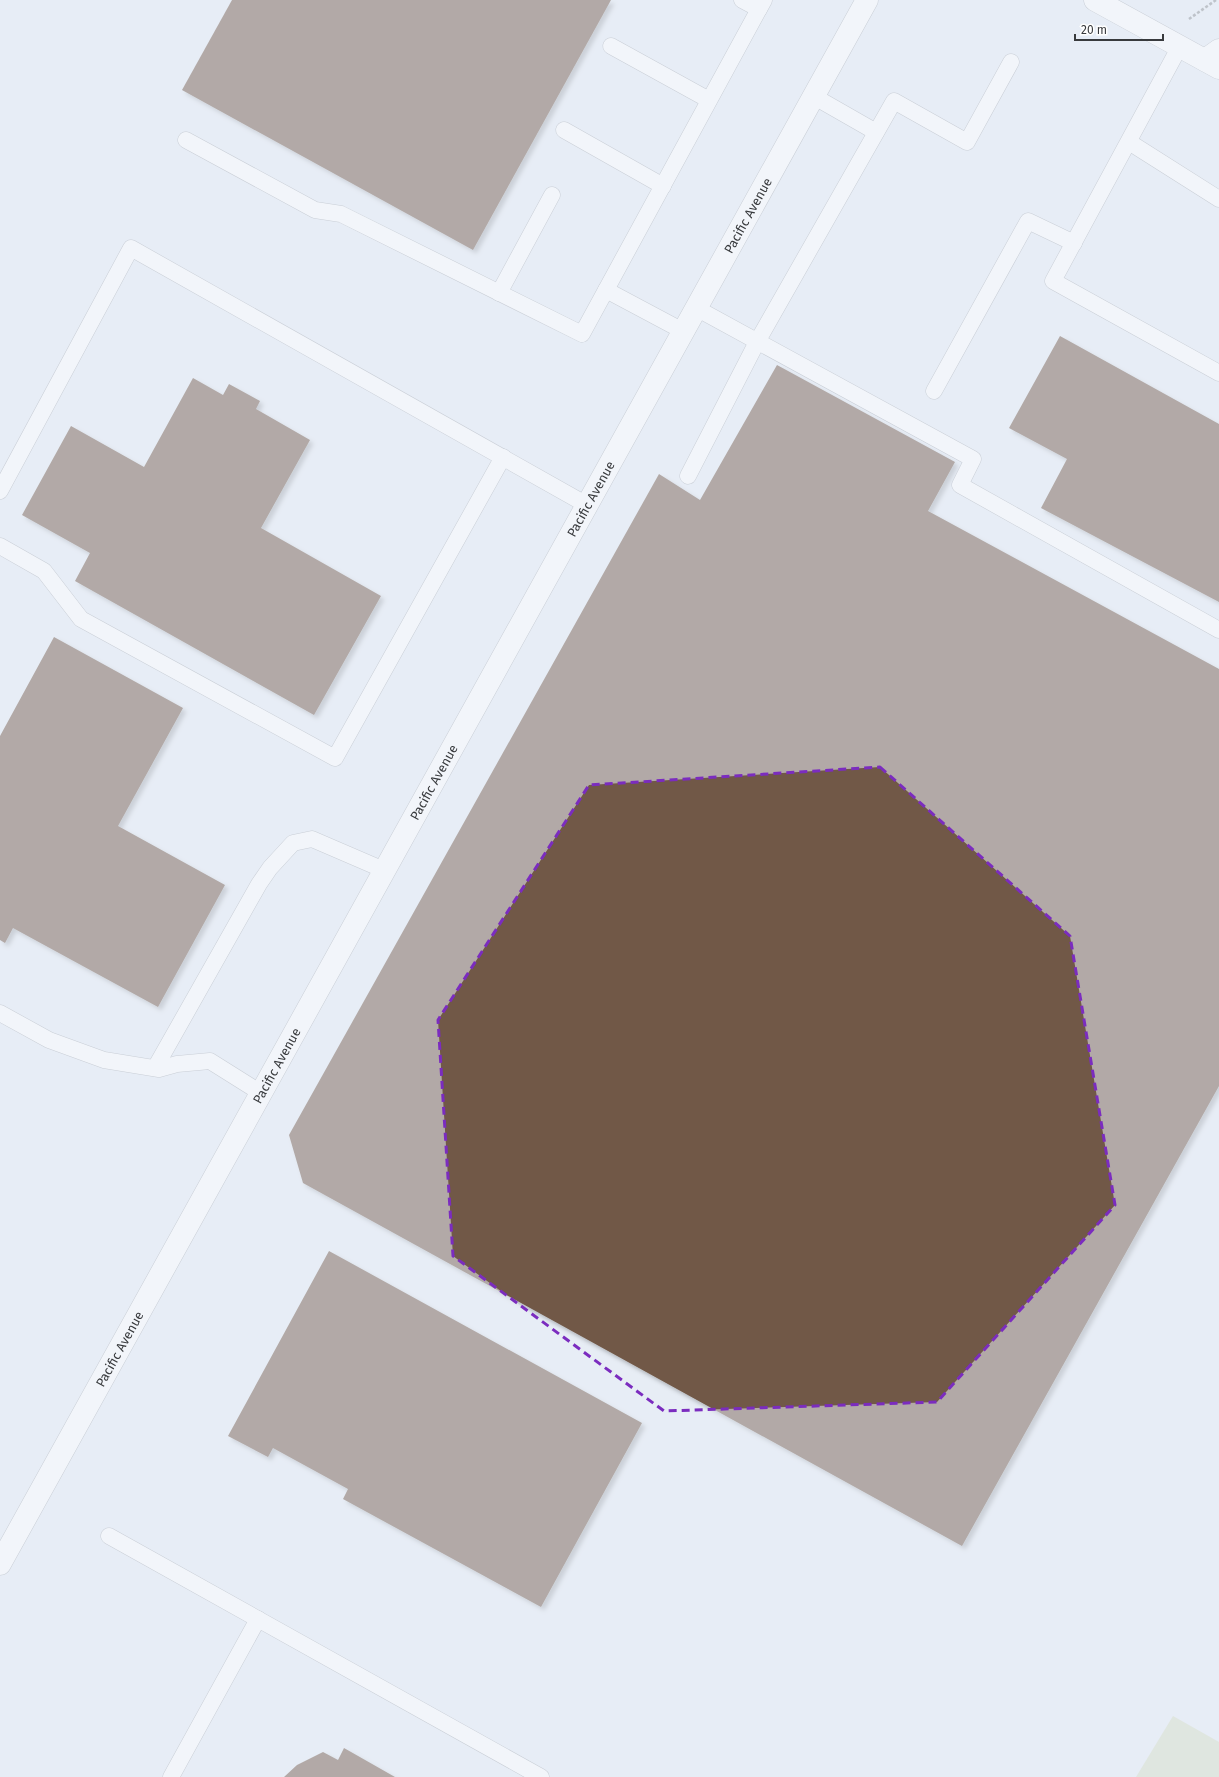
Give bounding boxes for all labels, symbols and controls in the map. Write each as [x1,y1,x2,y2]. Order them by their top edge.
scale bar [1075,16,1163,42]
text: 20 m [1081,23,1107,37]
street label: Pacific Avenue [721,175,775,256]
street label: Pacific Avenue [564,458,617,539]
street label: Pacific Avenue [406,742,460,823]
street label: Pacific Avenue [249,1025,303,1106]
street label: Pacific Avenue [92,1308,146,1389]

